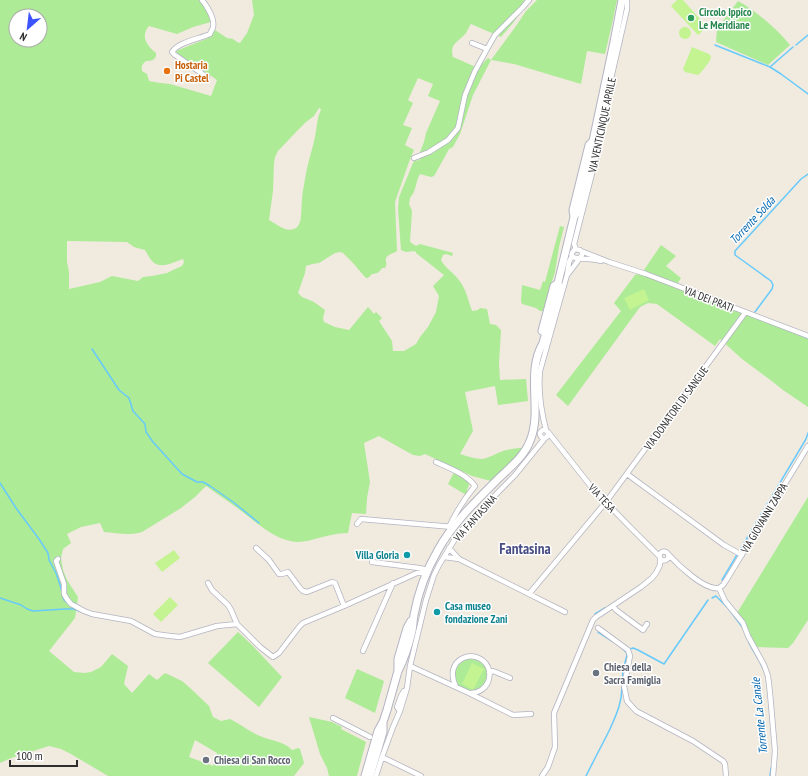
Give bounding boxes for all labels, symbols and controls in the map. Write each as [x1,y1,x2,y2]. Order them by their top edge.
place label: Circolo Ippico Le Meridiane [699,5,752,32]
north arrow [8,8,48,48]
marker: Circolo Ippico Le Meridiane [686,13,696,23]
text: N [17,29,29,44]
place label: Hostaria Pi Castel [175,58,209,85]
marker: Hostaria Pi Castel [162,66,172,76]
street label: VIA VENTICINQUE APRILE [585,76,619,175]
water label: Torrente Solda [726,192,779,247]
street label: VIA DEI PRATI [681,283,736,315]
street label: VIA DONATORI DI SANGUE [640,363,711,453]
street label: VIA TESA [585,480,619,516]
street label: VIA GIOVANNI ZAPPA [737,480,791,557]
street label: VIA FANTASINA [450,491,500,545]
district label: Fantasina [499,539,551,558]
place label: Villa Gloria [355,548,399,562]
marker: Villa Gloria [402,550,412,560]
place label: Casa museo fondazione Zani [445,599,508,626]
marker: Casa museo fondazione Zani [432,607,442,617]
place label: Chiesa della Sacra Famiglia [604,660,661,687]
marker: Chiesa della Sacra Famiglia [591,668,601,678]
water label: Torrente La Canale [747,676,770,755]
scale bar [10,742,77,768]
text: 100 m [16,748,43,763]
place label: Chiesa di San Rocco [214,753,290,767]
marker: Chiesa di San Rocco [201,755,211,765]

